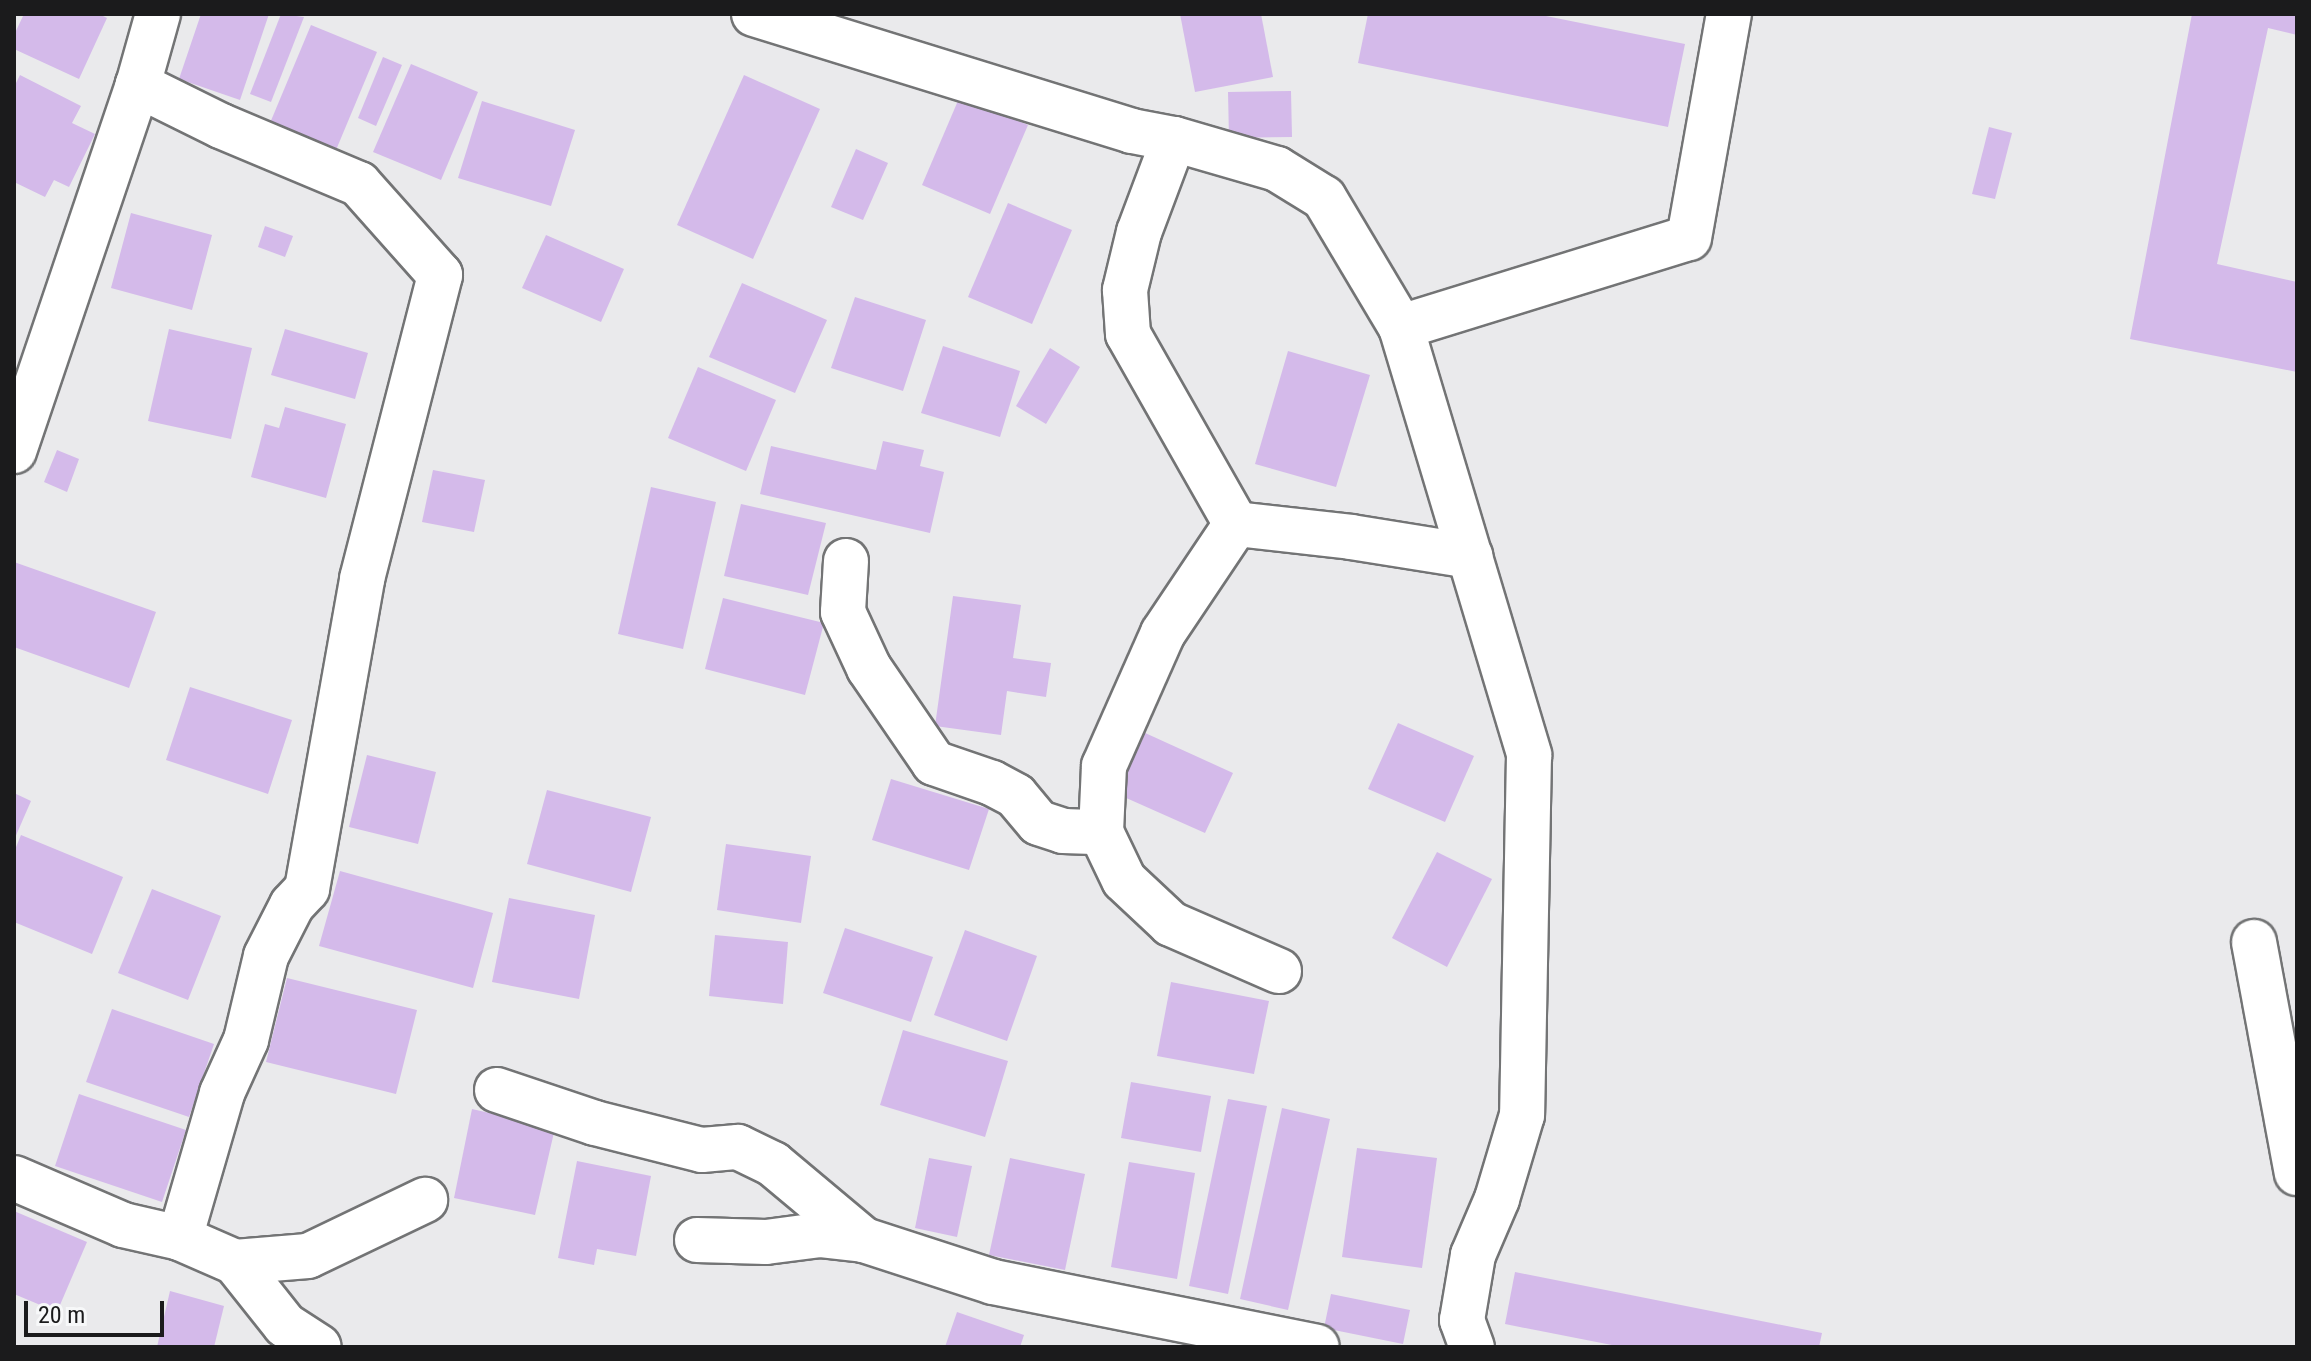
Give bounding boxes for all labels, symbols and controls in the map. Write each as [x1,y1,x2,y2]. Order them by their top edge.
scale bar [28,1285,168,1335]
text: 20 m [38,1301,85,1329]

